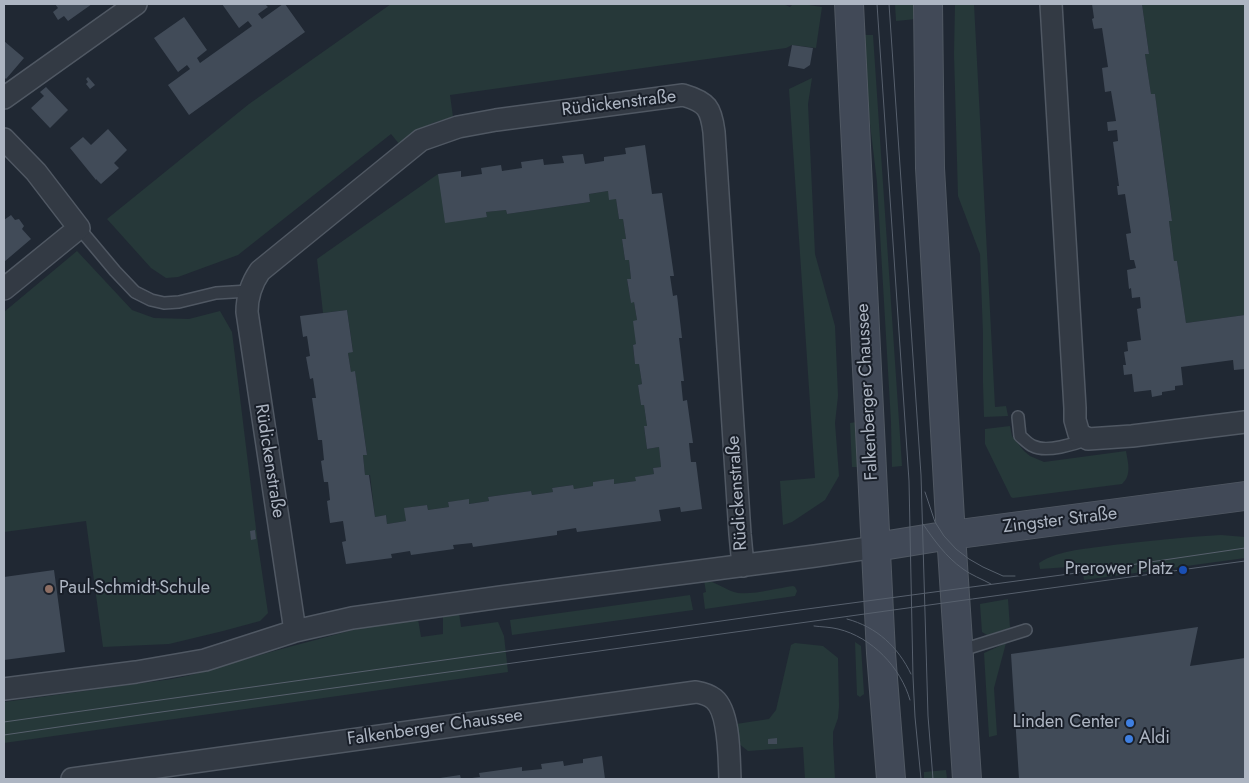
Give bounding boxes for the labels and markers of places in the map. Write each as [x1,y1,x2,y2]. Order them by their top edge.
place label: Prerower Platz [1065,559,1173,581]
marker: Prerower Platz [1177,564,1189,576]
place label: Paul-Schmidt-Schule [59,578,210,600]
marker: Paul-Schmidt-Schule [43,583,55,595]
place label: Linden Center [1013,712,1120,734]
marker: Linden Center [1124,717,1136,729]
place label: Aldi [1139,728,1170,750]
marker: Aldi [1123,733,1135,745]

